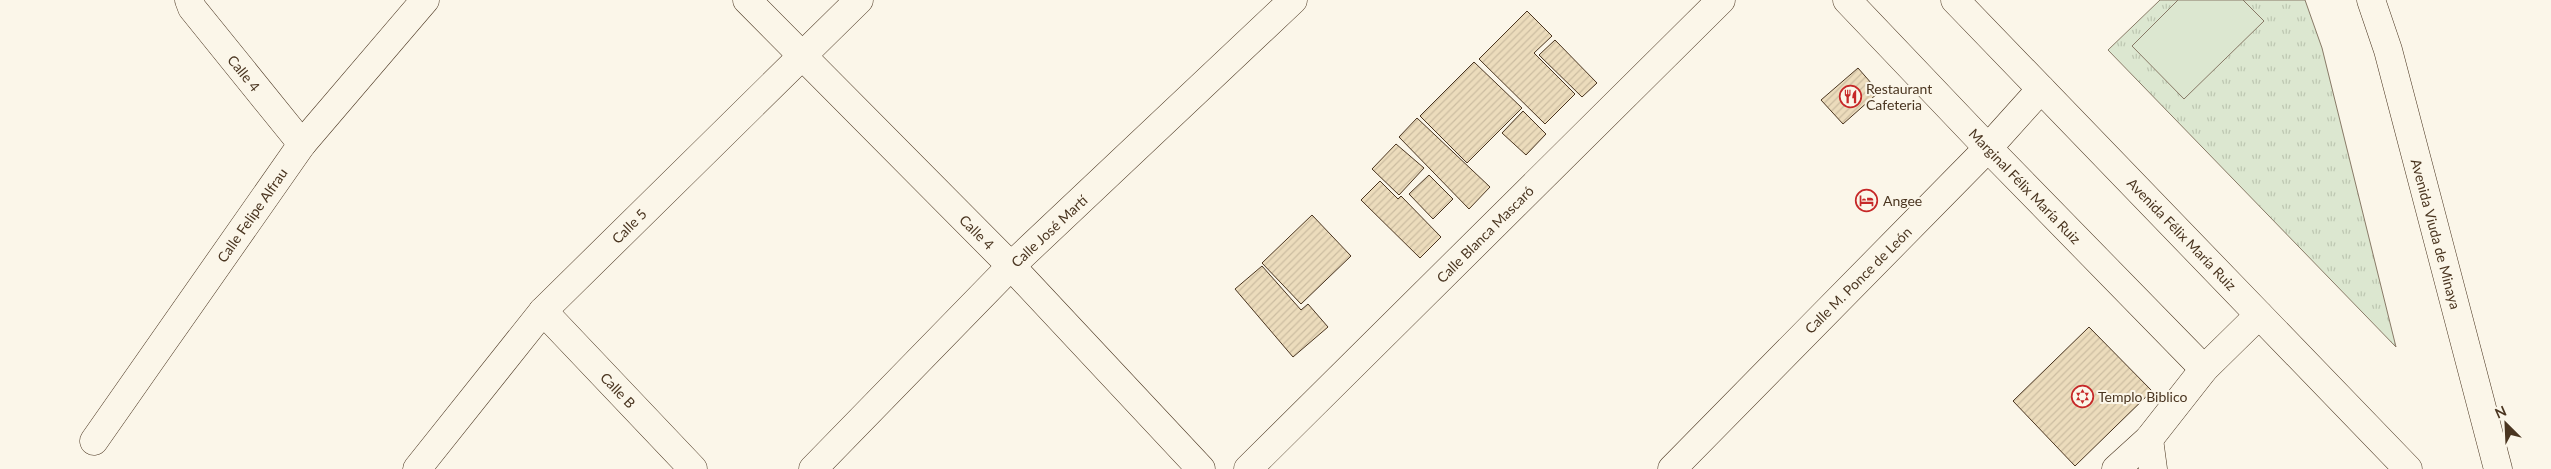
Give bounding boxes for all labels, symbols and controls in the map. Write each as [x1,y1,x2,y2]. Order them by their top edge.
street label: Calle 4 [224,51,264,95]
place label: Restaurant Cafeteria [1866,80,1932,113]
restaurant icon: Restaurant Cafeteria [1838,84,1862,108]
street label: Marginal Félix María Ruiz [1966,125,2084,247]
street label: Avenida Viuda de Minaya [2408,157,2464,311]
street label: Calle Felipe Alfrau [213,165,291,265]
street label: Avenida Félix María Ruiz [2124,174,2240,294]
street label: Calle Blanca Mascaró [1433,182,1537,286]
hotel icon: Angee [1855,188,1879,212]
street label: Calle José Martí [1008,191,1091,270]
place label: Angee [1883,192,1922,209]
street label: Calle 5 [608,205,650,247]
street label: Calle 4 [956,211,998,253]
street label: Calle M. Ponce de León [1801,223,1915,337]
street label: Calle B [597,369,639,411]
synagogue icon: Templo Biblico [2070,384,2094,408]
place label: Templo Biblico [2098,388,2187,405]
north arrow [2481,399,2531,449]
text: N [2492,402,2509,422]

